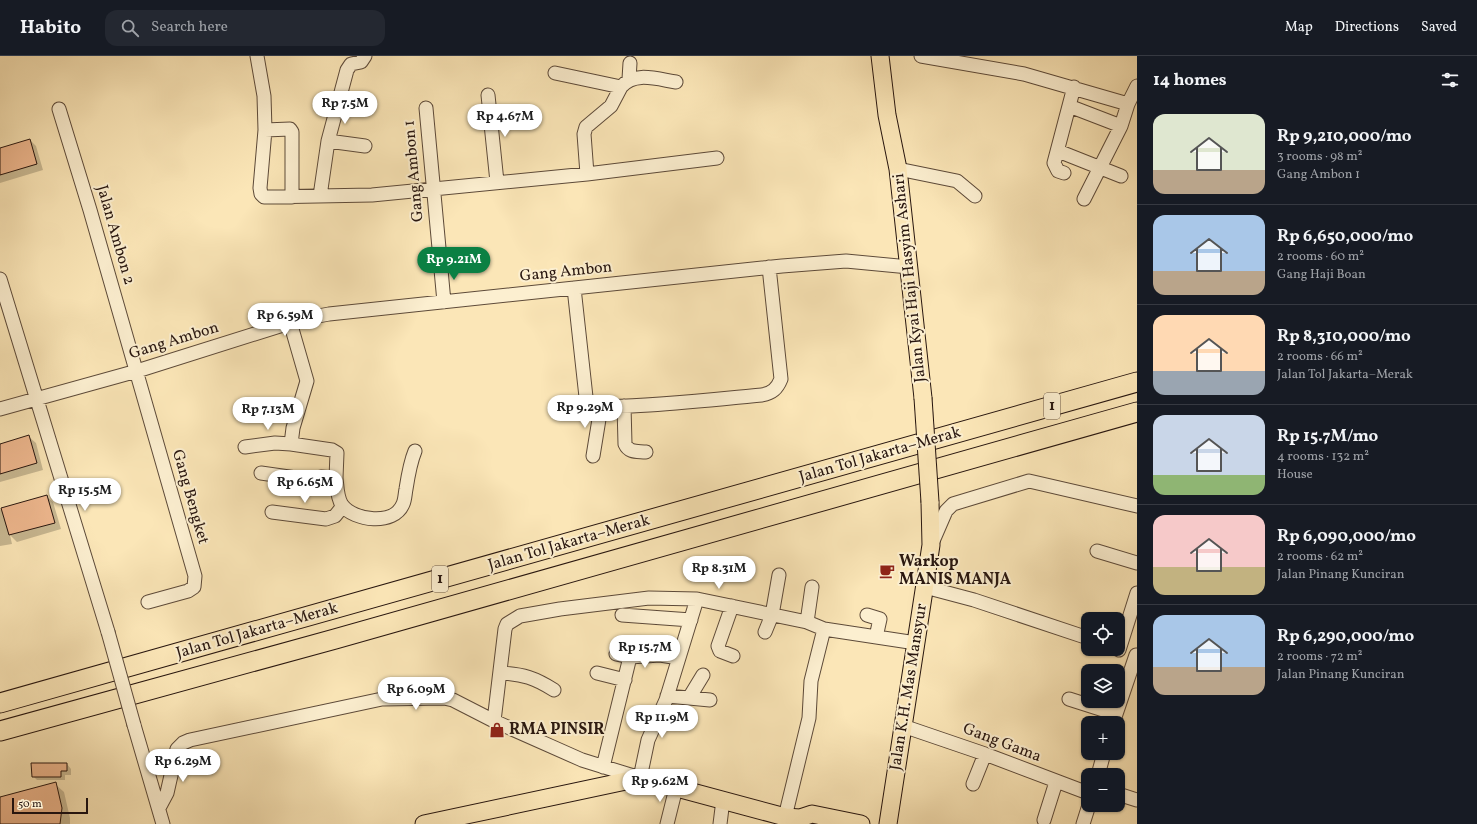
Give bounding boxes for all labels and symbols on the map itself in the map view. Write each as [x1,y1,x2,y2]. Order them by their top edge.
pin: Rp 7.5M [308,91,382,125]
pin: Rp 4.67M [464,104,546,138]
street label: Gang Ambon 1 [399,119,429,223]
street label: Jalan Kyai Haji Hasyim Ashari [888,172,932,384]
street label: Jalan Ambon 2 [90,183,140,287]
pin: Rp 9.21M [413,247,495,281]
street label: Gang Ambon [519,256,613,288]
pin: Rp 6.59M [244,303,326,337]
street label: Gang Ambon [126,317,222,365]
road number: 1 [1044,393,1060,419]
pin: Rp 9.29M [544,395,626,429]
pin: Rp 7.13M [227,397,309,431]
street label: Jalan Tol Jakarta–Merak [797,421,964,489]
street label: Gang Bengket [166,447,214,547]
pin: Rp 6.65M [264,470,346,504]
pin: Rp 15.5M [44,478,126,512]
street label: Jalan Tol Jakarta–Merak [486,509,653,577]
place label: Warkop MANIS MANJA [899,551,1012,591]
pin: Rp 8.31M [678,556,760,590]
cafe icon: Warkop MANIS MANJA [878,562,896,580]
road number: 1 [432,566,448,592]
street label: Jalan Tol Jakarta–Merak [174,597,341,665]
street label: Jalan K.H. Mas Mansyur [885,602,933,772]
pin: Rp 15.7M [604,635,686,669]
pin: Rp 6.09M [375,677,457,711]
pin: Rp 11.9M [621,705,703,739]
street label: Gang Gama [960,718,1044,768]
place label: RMA PINSIR [509,719,605,741]
shop icon: RMA PINSIR [488,721,506,739]
pin: Rp 6.29M [142,749,224,783]
pin: Rp 9.62M [619,769,701,803]
scale bar [12,796,88,815]

